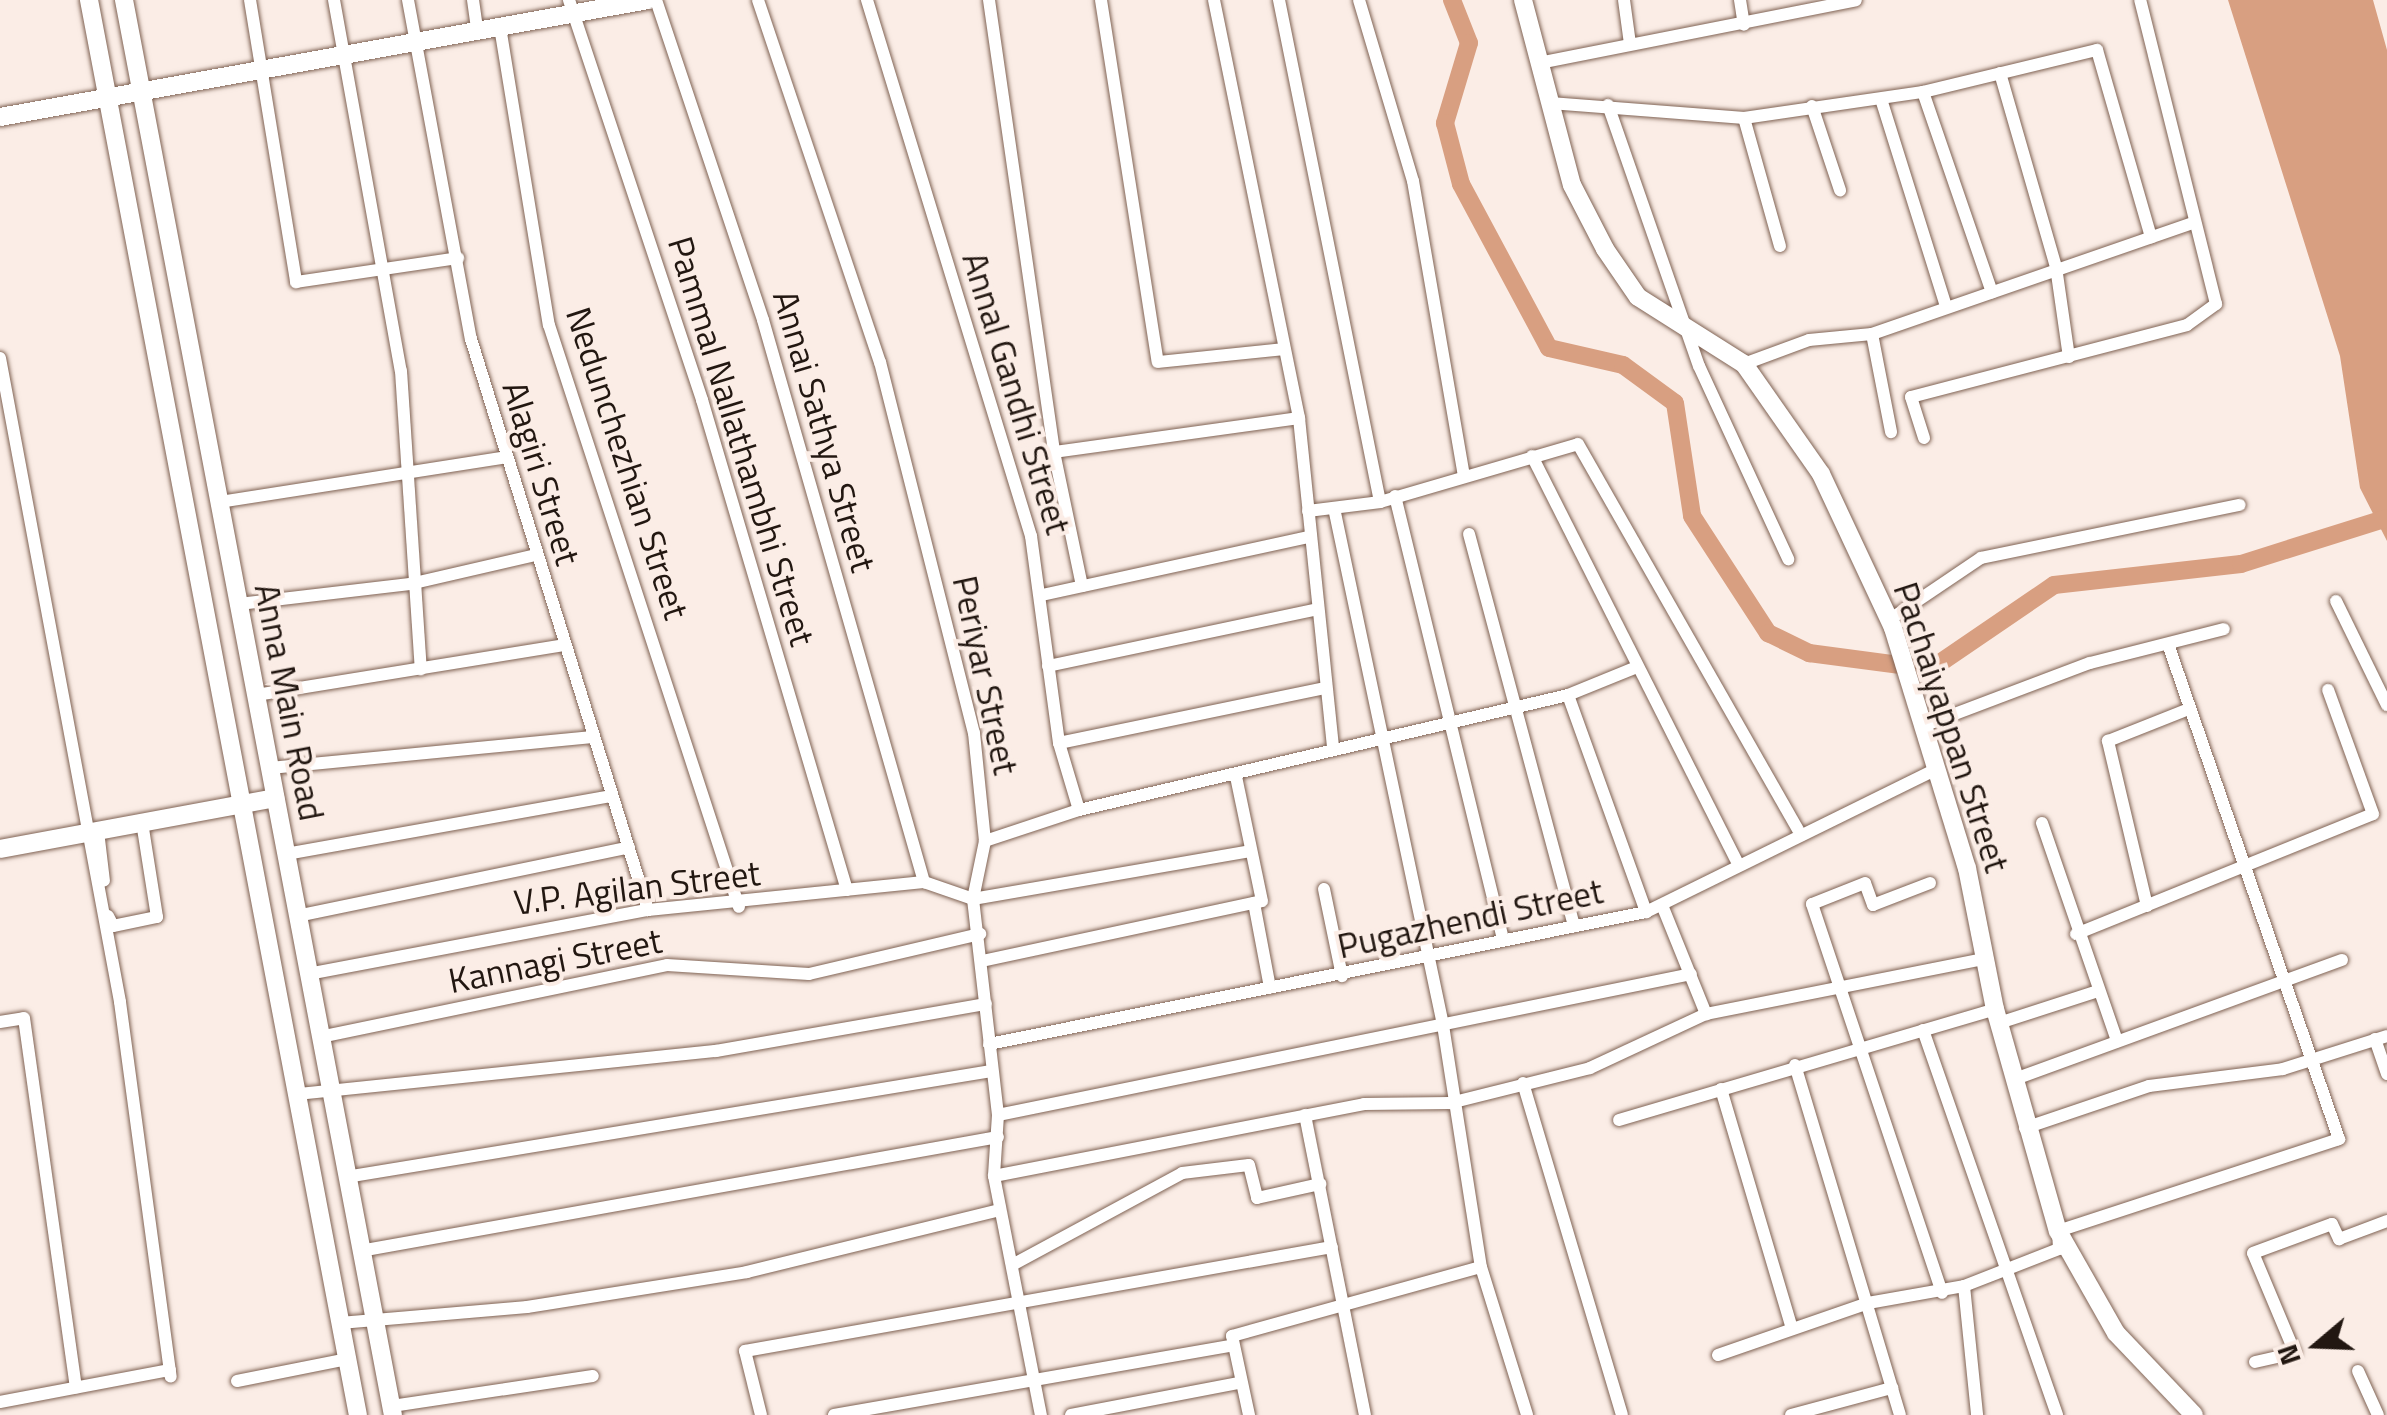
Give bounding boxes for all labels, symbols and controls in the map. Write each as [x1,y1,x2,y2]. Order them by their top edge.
street label: Pammal Nallathambhi Street [660,231,824,651]
street label: Annal Gandhi Street [954,247,1080,539]
street label: Annai Sathya Street [765,285,885,577]
street label: Nedunchezhian Street [558,302,698,624]
street label: Alagiri Street [494,376,590,570]
street label: Periyar Street [944,572,1028,778]
street label: Pachaiyappan Street [1885,577,2019,877]
street label: Anna Main Road [246,580,334,824]
street label: V.P. Agilan Street [511,851,763,923]
street label: Pugazhendi Street [1334,869,1606,967]
street label: Kannagi Street [445,919,665,1001]
north arrow [2267,1295,2367,1395]
text: N [2265,1339,2312,1371]

